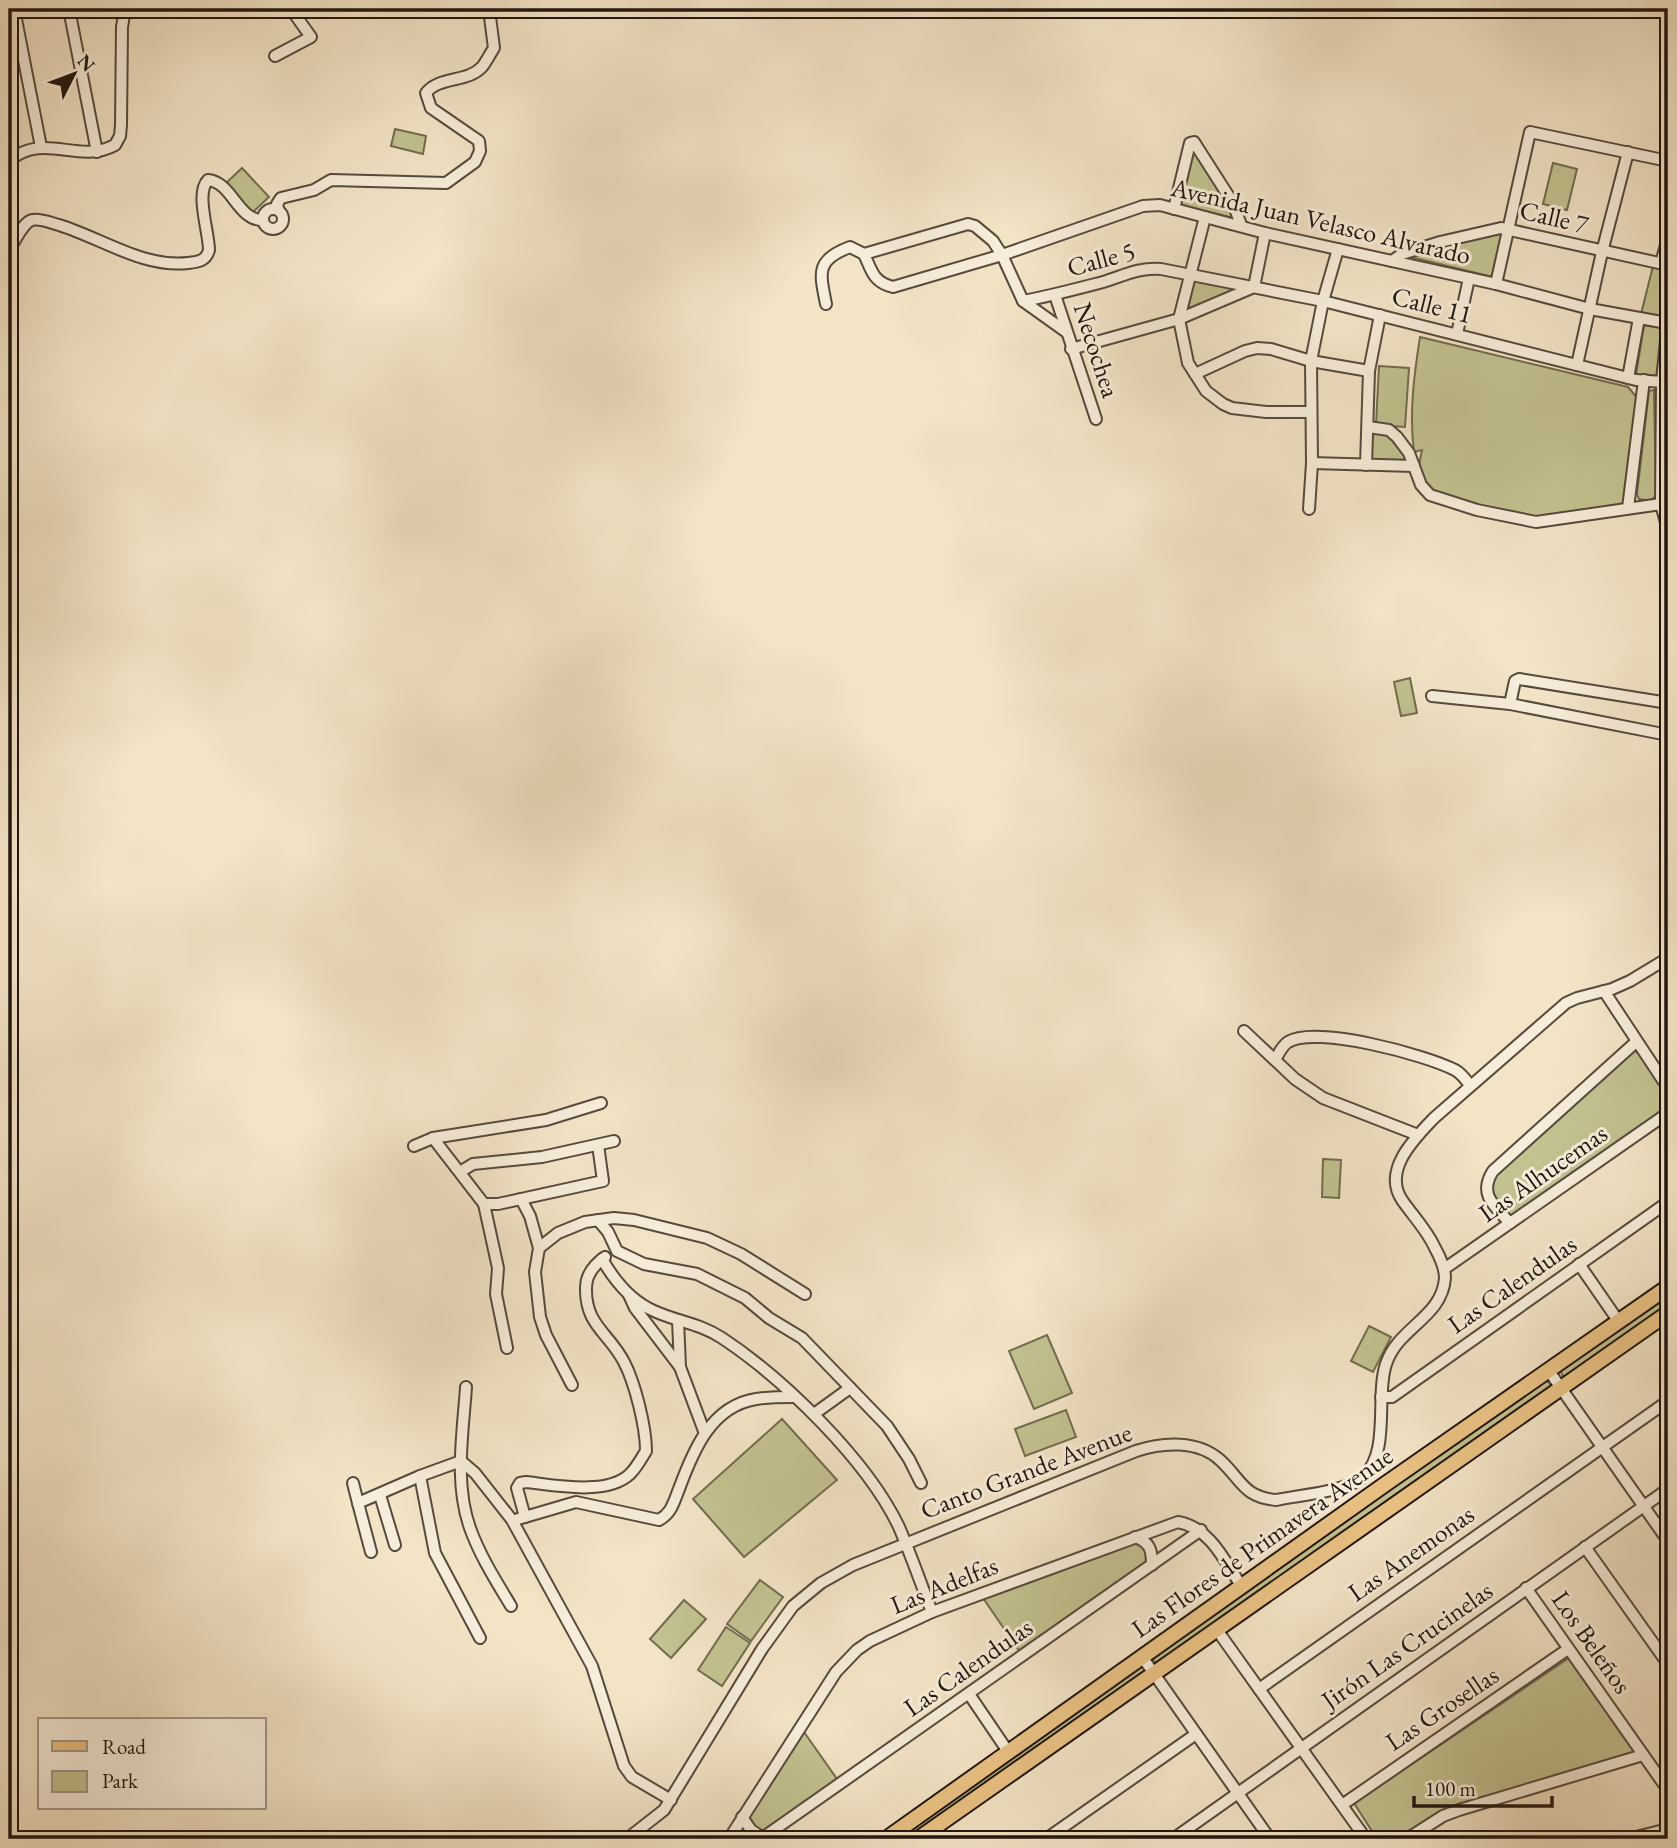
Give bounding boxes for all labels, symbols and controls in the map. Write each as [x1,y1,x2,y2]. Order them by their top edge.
north arrow [38,38,108,108]
text: N [72,49,101,78]
street label: Avenida Juan Velasco Alvarado [1167,170,1474,272]
street label: Calle 7 [1516,193,1592,241]
street label: Calle 5 [1063,234,1139,284]
street label: Calle 11 [1388,279,1476,331]
street label: Necochea [1066,298,1128,402]
street label: Las Alhucemas [1472,1116,1614,1230]
street label: Las Calendulas [1441,1227,1583,1341]
street label: Canto Grande Avenue [916,1415,1136,1527]
street label: Las Flores de Primavera Avenue [1125,1439,1399,1645]
street label: Las Anemonas [1341,1497,1481,1609]
street label: Las Adelfas [885,1548,1003,1622]
street label: Jirón Las Crucinelas [1313,1573,1499,1718]
street label: Los Beleños [1544,1584,1640,1700]
street label: Las Calendulas [897,1610,1039,1724]
street label: Las Grosellas [1379,1658,1505,1758]
legend [38,1718,266,1810]
text: Road [102,1733,146,1760]
scale bar [1414,1764,1553,1808]
text: Park [102,1767,139,1794]
text: 100 m [1425,1775,1476,1802]

